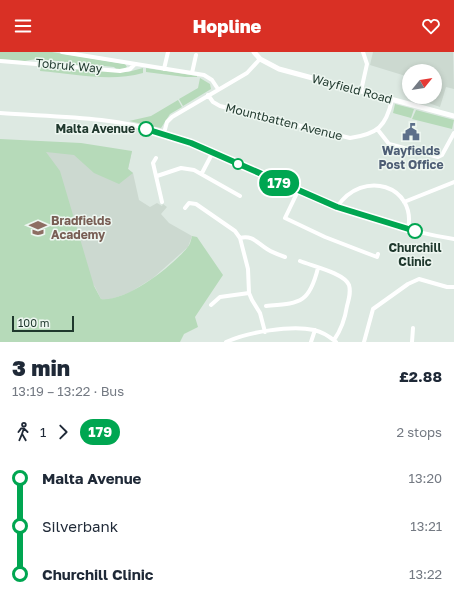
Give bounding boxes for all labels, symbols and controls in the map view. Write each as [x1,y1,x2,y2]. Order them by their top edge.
icon: menu [12,15,34,37]
text: Hopline [193,15,261,37]
icon: heart [420,15,442,37]
street label: Tobruk Way [35,55,103,76]
north arrow [402,64,442,104]
map controls [402,64,442,104]
street label: Wayfield Road [310,71,394,106]
street label: Mountbatten Avenue [224,100,344,143]
place label: Malta Avenue [55,121,135,136]
marker: Malta Avenue [138,121,154,137]
public building icon: Wayfields Post Office [401,122,421,142]
place label: Wayfields Post Office [378,143,444,172]
unlabelled marker [232,158,244,170]
line badge: 179 [256,170,302,196]
text: 179 [267,174,291,191]
place label: Bradfields Academy [51,213,111,242]
school or university icon: Bradfields Academy [28,218,48,238]
marker: Churchill Clinic [407,223,423,239]
place label: Churchill Clinic [389,240,441,269]
scale bar [12,314,74,333]
text: 100 m [18,316,49,329]
text: 3 min [12,354,70,381]
text: £2.88 [399,367,442,385]
text: 13:19 – 13:22 · Bus [12,383,124,399]
icon: walk [12,421,34,443]
icon: forward [52,421,74,443]
text: 179 [88,423,112,440]
text: 1 [40,424,46,440]
text: 2 stops [396,424,442,440]
text: Malta Avenue [42,469,141,487]
text: 13:20 [409,470,442,486]
text: Silverbank [42,517,118,535]
text: 13:21 [410,518,442,534]
text: Churchill Clinic [42,565,153,583]
text: 13:22 [409,566,442,582]

